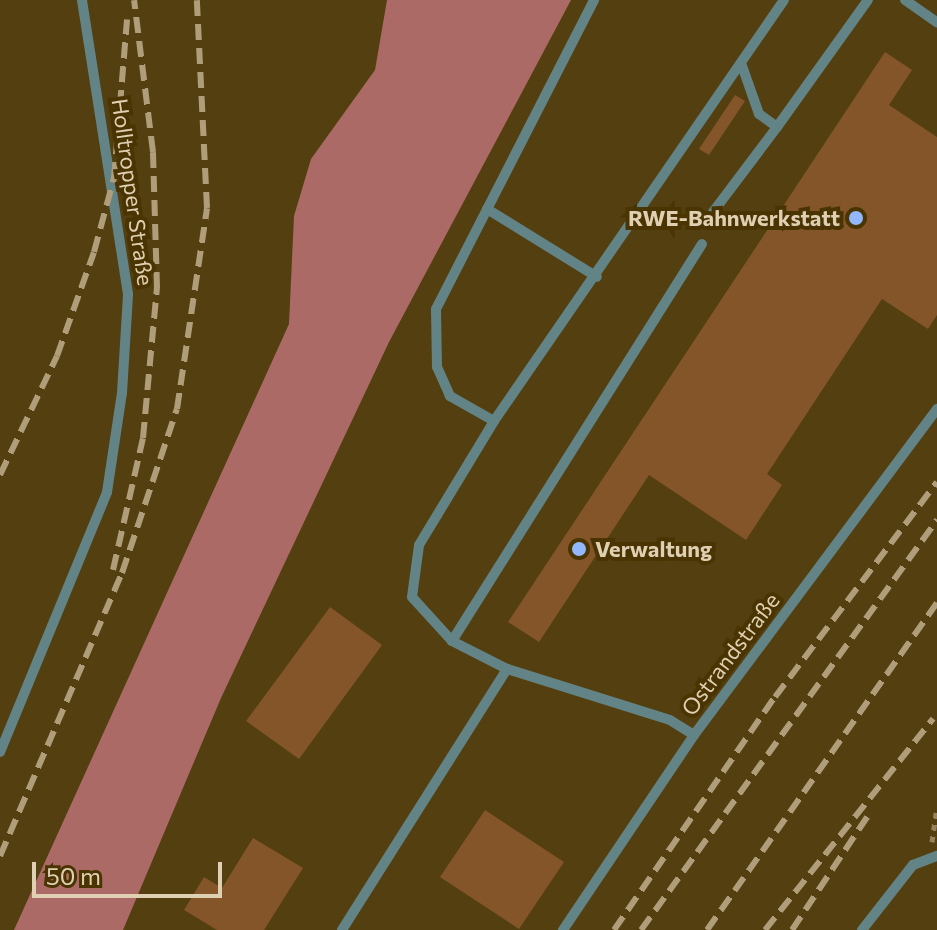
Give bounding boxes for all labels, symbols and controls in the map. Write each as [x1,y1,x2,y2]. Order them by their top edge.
street label: Holltropper Straße [107,97,159,287]
place label: RWE-Bahnwerkstatt [628,205,840,231]
marker: RWE-Bahnwerkstatt [847,209,865,227]
place label: Verwaltung [595,536,712,562]
marker: Verwaltung [570,540,588,558]
street label: Ostrandstraße [675,588,785,720]
scale bar [36,846,226,896]
text: 50 m [46,861,101,890]

